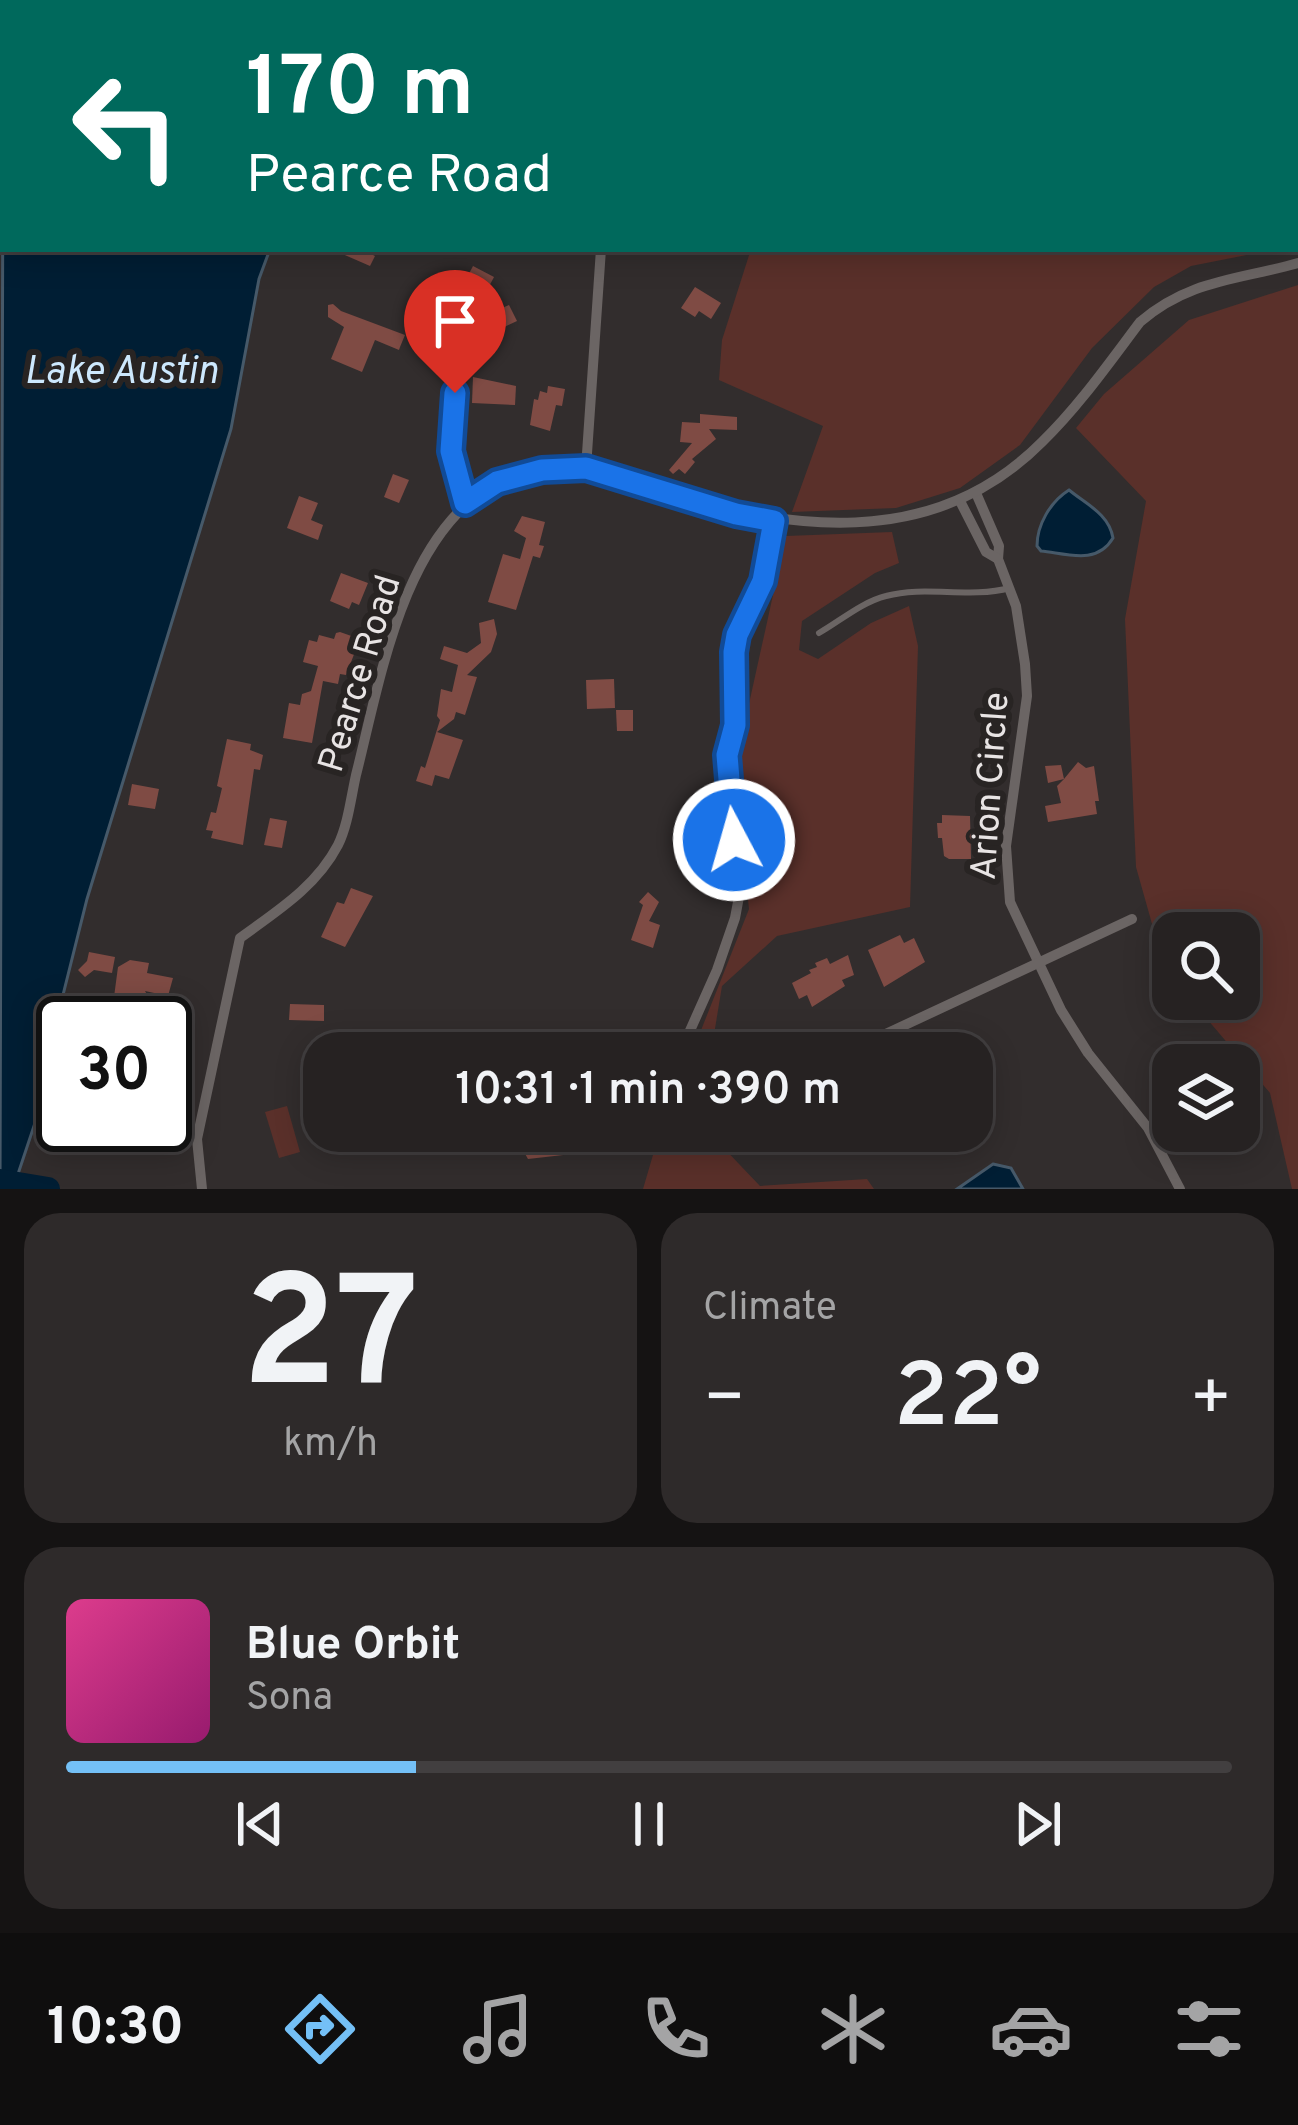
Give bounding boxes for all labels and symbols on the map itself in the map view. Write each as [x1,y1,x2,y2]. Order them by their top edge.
pin [404,270,506,393]
water label: Lake Austin [24,349,218,398]
street label: Pearce Road [310,570,414,778]
street label: Arion Circle [962,691,1022,882]
position arrow [671,777,797,903]
speed limit sign: 30 [36,996,192,1152]

